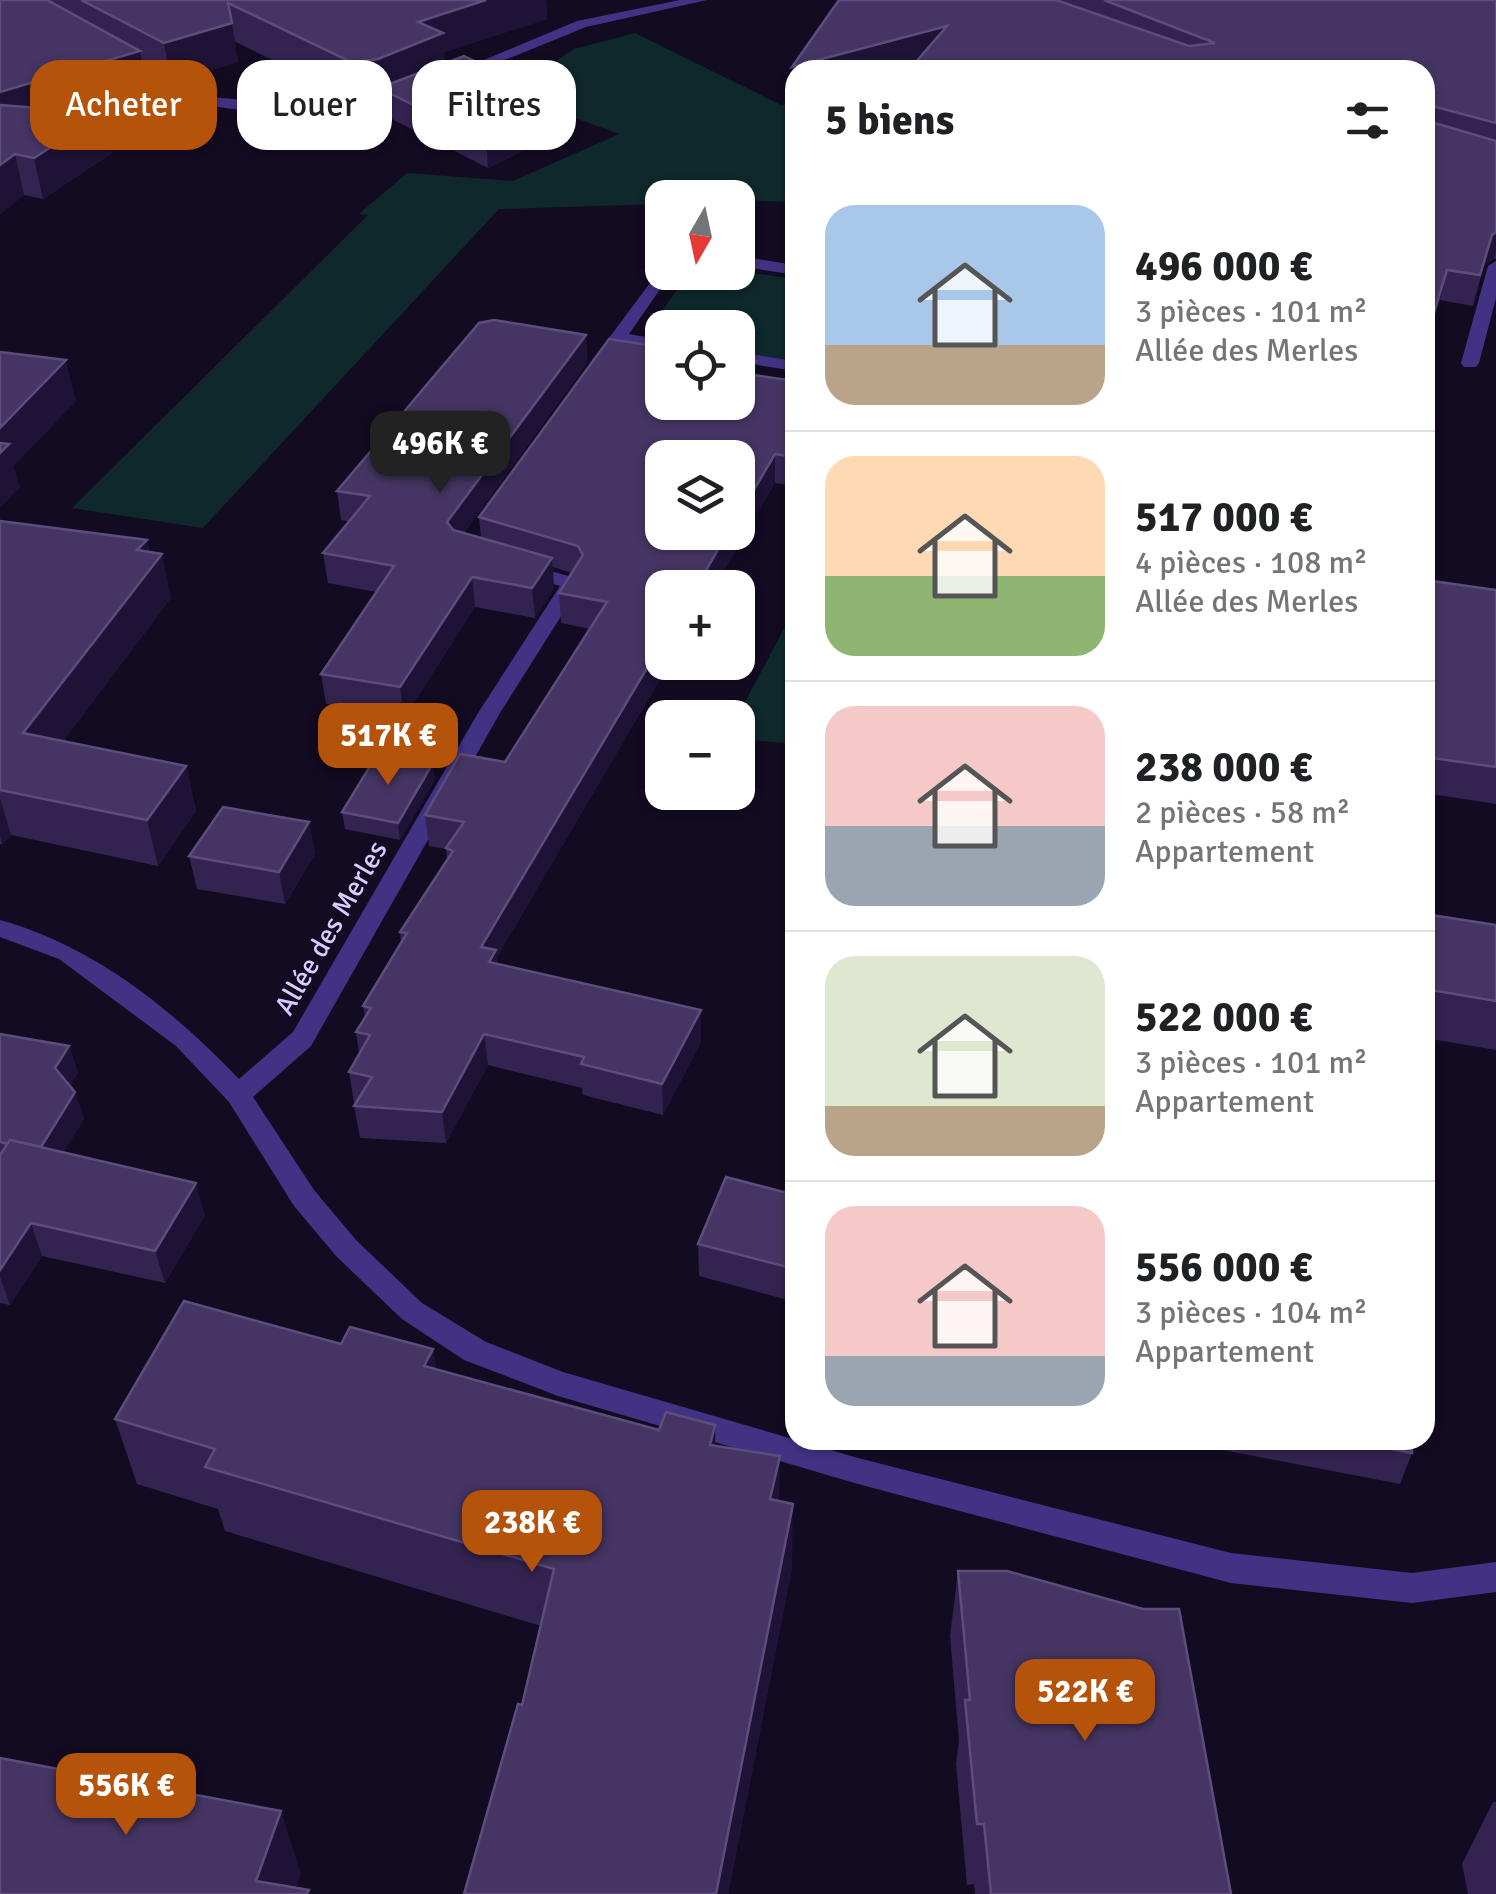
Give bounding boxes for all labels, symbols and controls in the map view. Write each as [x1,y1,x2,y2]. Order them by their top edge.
chip: Acheter [30,60,217,150]
chip: Louer [237,60,392,150]
chip: Filtres [412,60,576,150]
icon: filters [1340,93,1395,148]
text: 5 biens [825,95,954,146]
north arrow [645,180,755,290]
map controls [645,180,755,810]
text: 496 000 € [1135,241,1312,292]
icon: home [905,245,1025,365]
text: 3 pièces · 101 m² [1135,292,1368,331]
button: locate [645,310,755,420]
text: Allée des Merles [1135,331,1358,370]
pin: 496K € [359,411,521,496]
text: 496K € [392,424,488,463]
button: layers [645,440,755,550]
text: 517 000 € [1135,492,1312,543]
icon: home [905,496,1025,616]
text: 4 pièces · 108 m² [1135,543,1368,582]
button: + [645,570,755,680]
text: Allée des Merles [1135,582,1358,621]
button: − [645,700,755,810]
pin: 517K € [307,703,469,788]
text: 517K € [340,716,436,755]
text: 238 000 € [1135,742,1312,793]
icon: home [905,746,1025,866]
text: 2 pièces · 58 m² [1135,793,1350,832]
text: Appartement [1135,832,1314,871]
street label: Allée des Merles [267,835,395,1021]
text: 522 000 € [1135,992,1312,1043]
icon: home [905,996,1025,1116]
text: 3 pièces · 101 m² [1135,1043,1368,1082]
text: Appartement [1135,1082,1314,1121]
text: 556 000 € [1135,1242,1312,1293]
icon: home [905,1246,1025,1366]
text: 3 pièces · 104 m² [1135,1293,1368,1332]
text: Appartement [1135,1332,1314,1371]
pin: 238K € [451,1490,613,1575]
text: 238K € [484,1503,580,1542]
pin: 522K € [1004,1659,1166,1744]
text: 522K € [1037,1672,1133,1711]
pin: 556K € [45,1753,207,1838]
text: 556K € [78,1766,174,1805]

